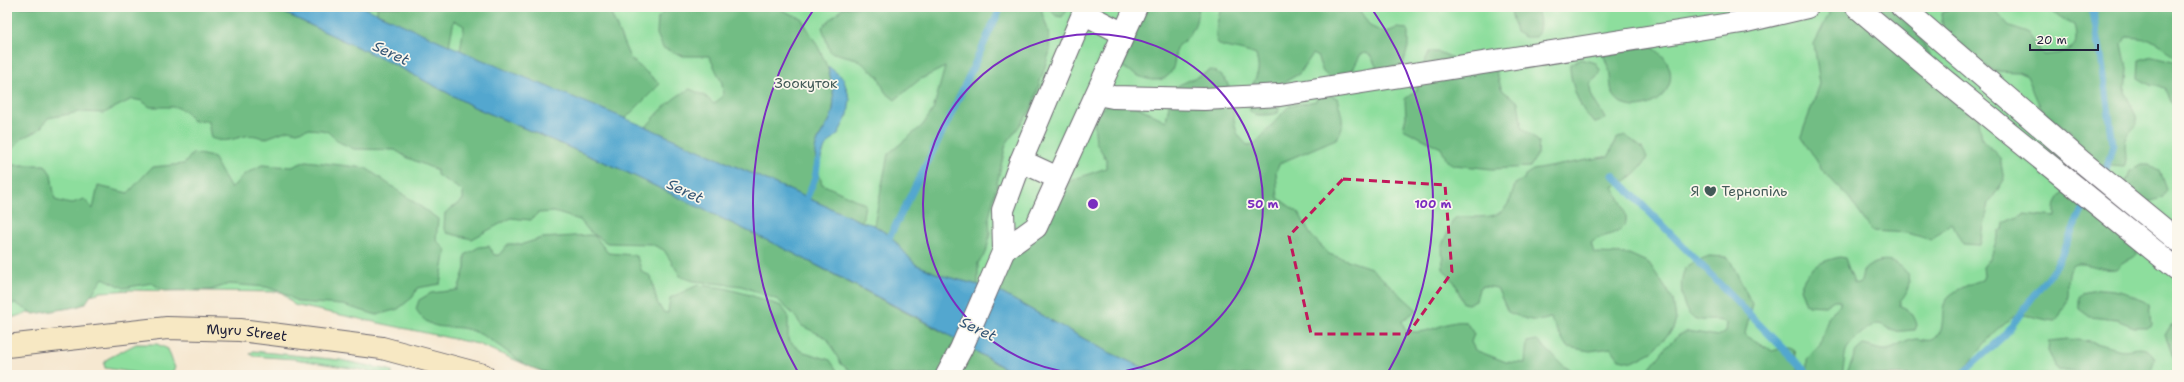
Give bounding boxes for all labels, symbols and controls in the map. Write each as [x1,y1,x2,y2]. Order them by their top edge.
scale bar [2030,26,2098,52]
text: 20 m [2036,32,2067,48]
water label: Seret [370,36,413,70]
park label: Зоокуток [774,74,838,92]
water label: Seret [664,174,707,208]
park label: Я ♥ Тернопіль [1691,182,1787,200]
text: 50 m [1248,196,1279,212]
text: 100 m [1415,196,1452,212]
centre of rings [1086,197,1100,211]
water label: Seret [957,312,1000,346]
street label: Myru Street [206,320,288,345]

